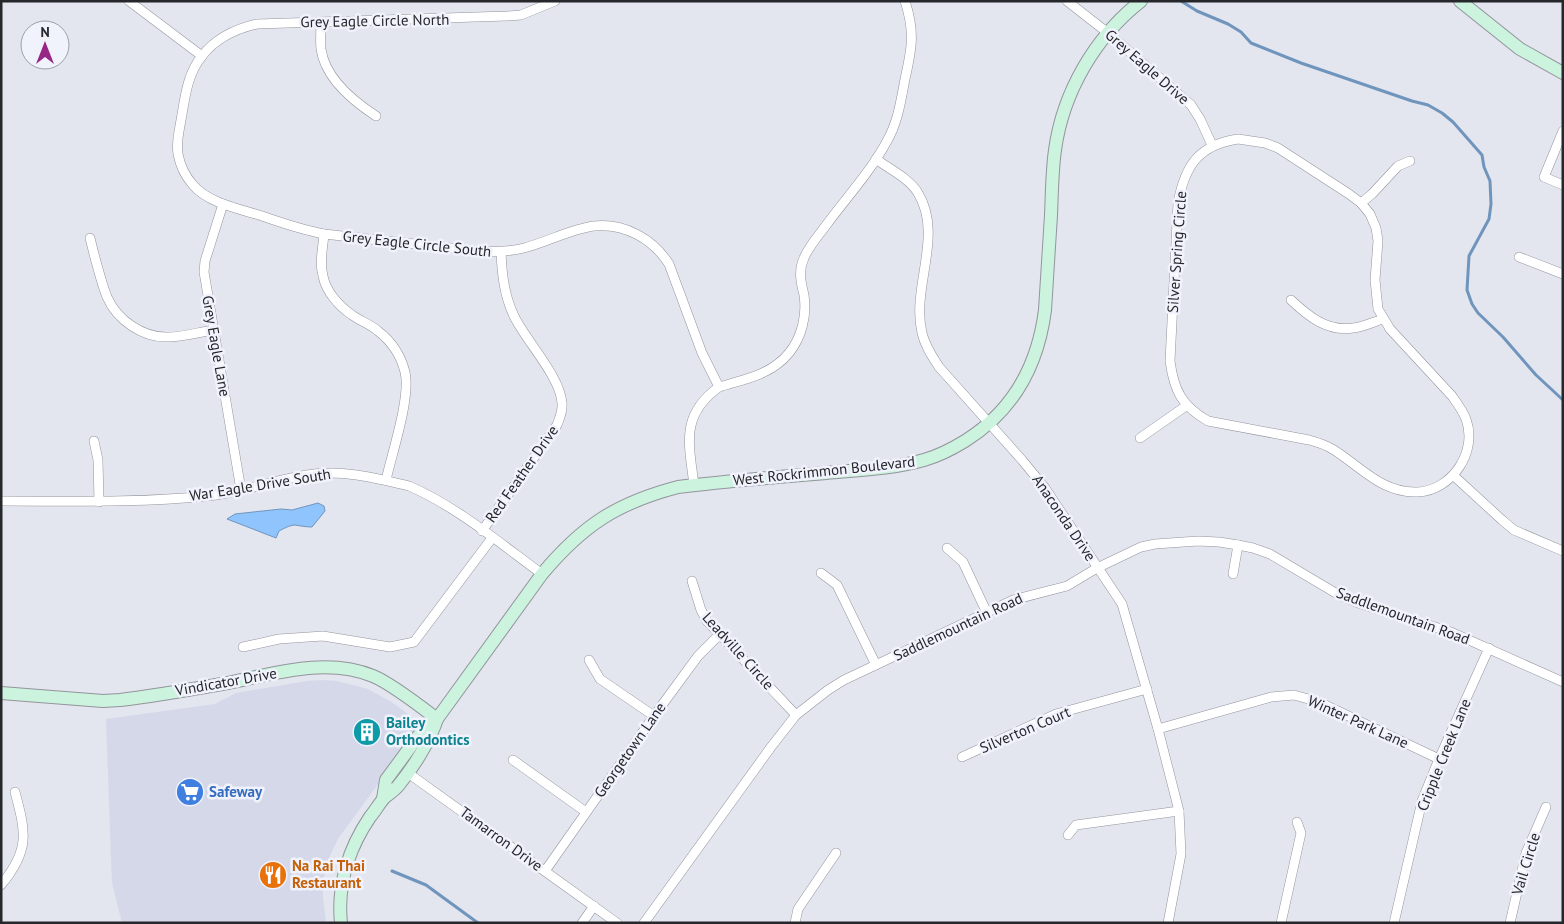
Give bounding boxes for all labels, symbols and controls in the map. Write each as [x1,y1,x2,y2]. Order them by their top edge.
street label: Grey Eagle Circle North [300,10,450,31]
north arrow [20,20,70,70]
text: N [40,23,50,41]
street label: Grey Eagle Drive [1101,25,1193,108]
street label: Silver Spring Circle [1163,190,1190,314]
street label: Grey Eagle Circle South [342,226,492,261]
street label: Grey Eagle Lane [198,294,235,398]
street label: Red Feather Drive [481,421,562,526]
street label: West Rockrimmon Boulevard [732,451,916,490]
street label: War Eagle Drive South [188,464,332,505]
street label: Anaconda Drive [1029,471,1100,565]
street label: Saddlemountain Road [1334,583,1472,648]
street label: Saddlemountain Road [890,588,1026,665]
street label: Leadville Circle [698,608,778,693]
street label: Vindicator Drive [173,663,278,700]
street label: Winter Park Lane [1305,691,1411,752]
street label: Cripple Creek Lane [1412,696,1475,814]
street label: Georgetown Lane [590,698,670,801]
street label: Silverton Court [977,702,1073,757]
place label: Bailey Orthodontics [386,713,470,749]
building icon: Bailey Orthodontics [352,717,382,747]
supermarket icon: Safeway [175,777,205,807]
place label: Safeway [209,782,263,801]
street label: Tamarron Drive [456,802,546,875]
street label: Vail Circle [1507,830,1544,898]
place label: Na Rai Thai Restaurant [292,856,365,892]
restaurant icon: Na Rai Thai Restaurant [258,860,288,890]

